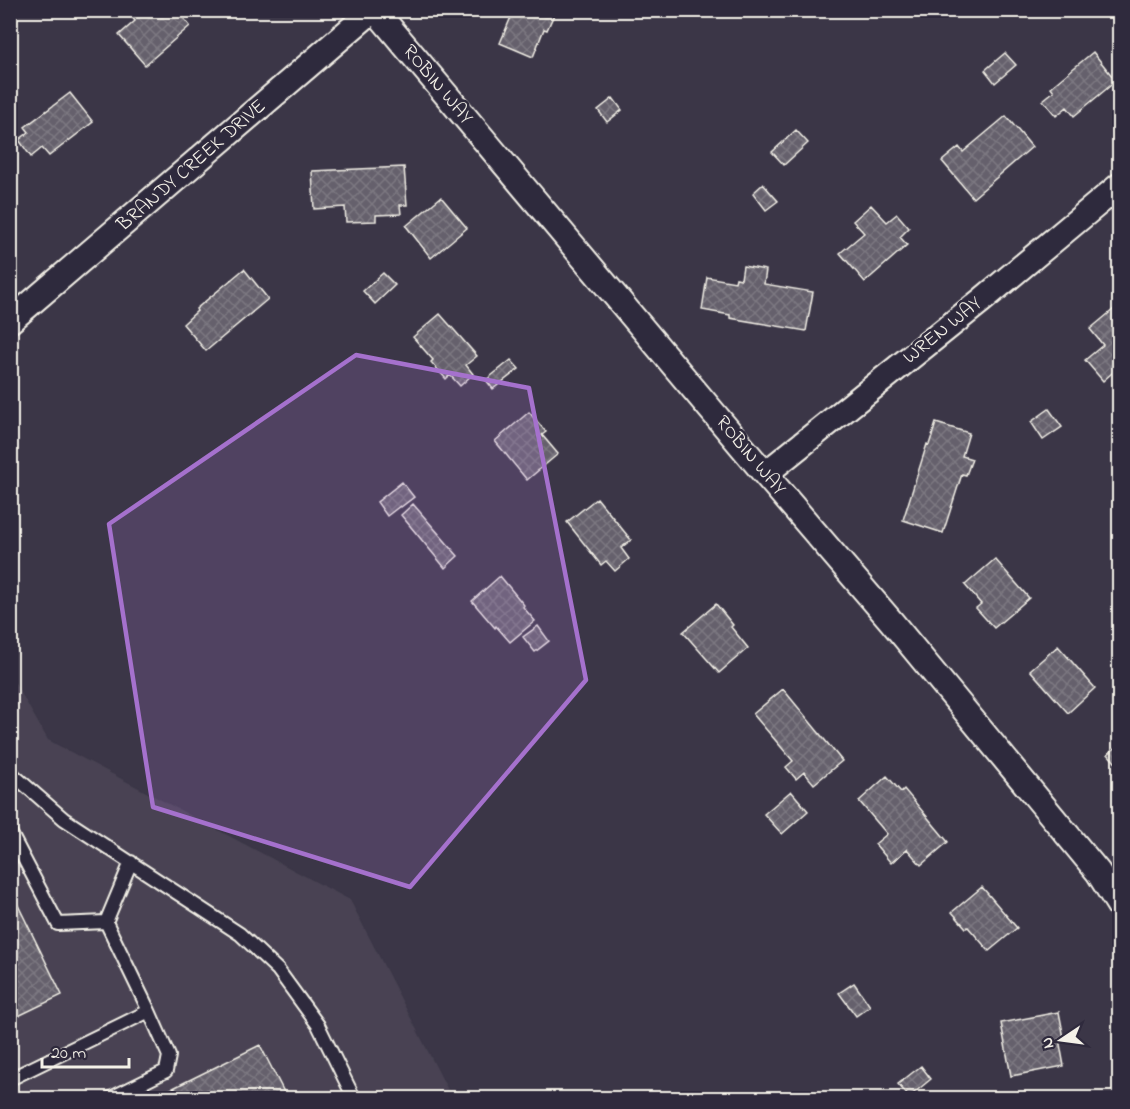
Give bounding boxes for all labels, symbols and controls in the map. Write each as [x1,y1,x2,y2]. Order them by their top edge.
street label: ROBIN WAY [395,39,479,131]
street label: BRANDY CREEK DRIVE [110,93,273,240]
street label: WREN WAY [897,290,989,372]
street label: ROBIN WAY [708,410,792,502]
north arrow [1031,1010,1091,1070]
scale bar [42,1031,129,1069]
text: N [1035,1035,1061,1051]
text: 20 m [51,1041,86,1067]

